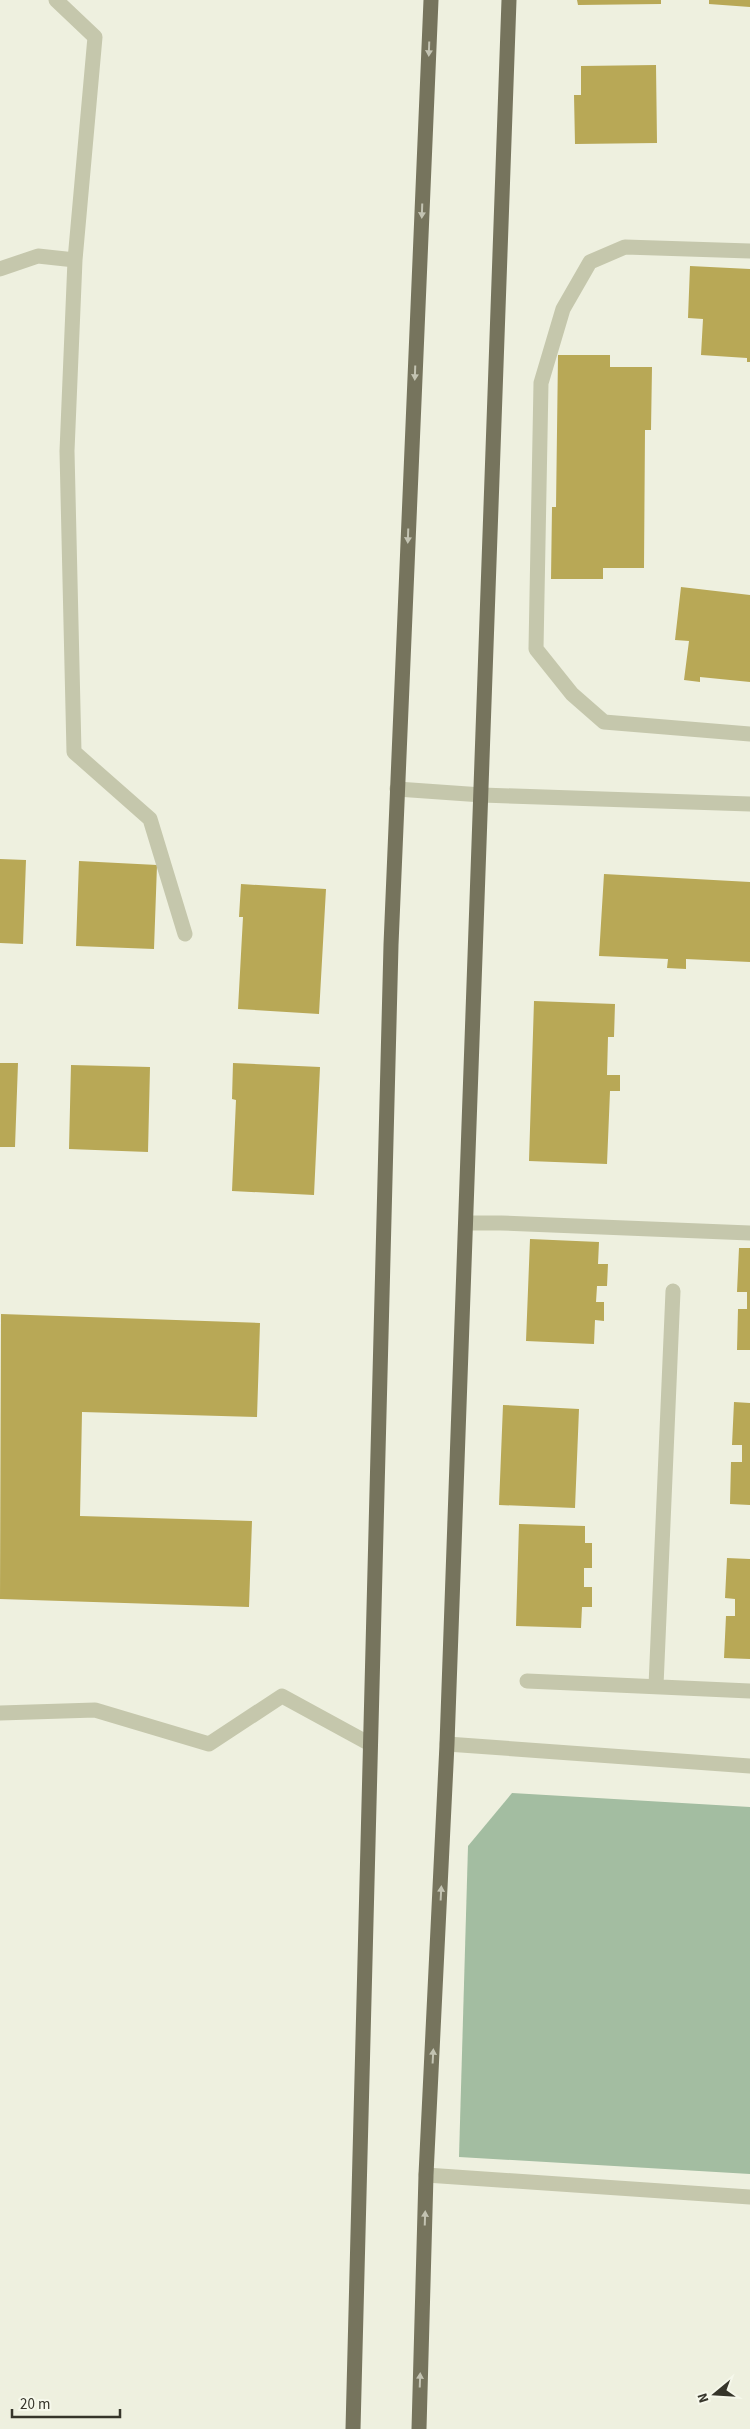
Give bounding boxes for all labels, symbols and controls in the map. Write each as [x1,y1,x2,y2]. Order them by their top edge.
one-way arrow [425,41,433,57]
one-way arrow [418,203,426,219]
one-way arrow [411,366,419,382]
one-way arrow [404,528,412,544]
one-way arrow [438,1885,446,1901]
one-way arrow [429,2047,437,2063]
one-way arrow [421,2210,429,2226]
north arrow [690,2369,740,2419]
one-way arrow [416,2372,424,2388]
scale bar [12,2386,120,2418]
text: N [693,2390,715,2405]
text: 20 m [20,2394,50,2415]

